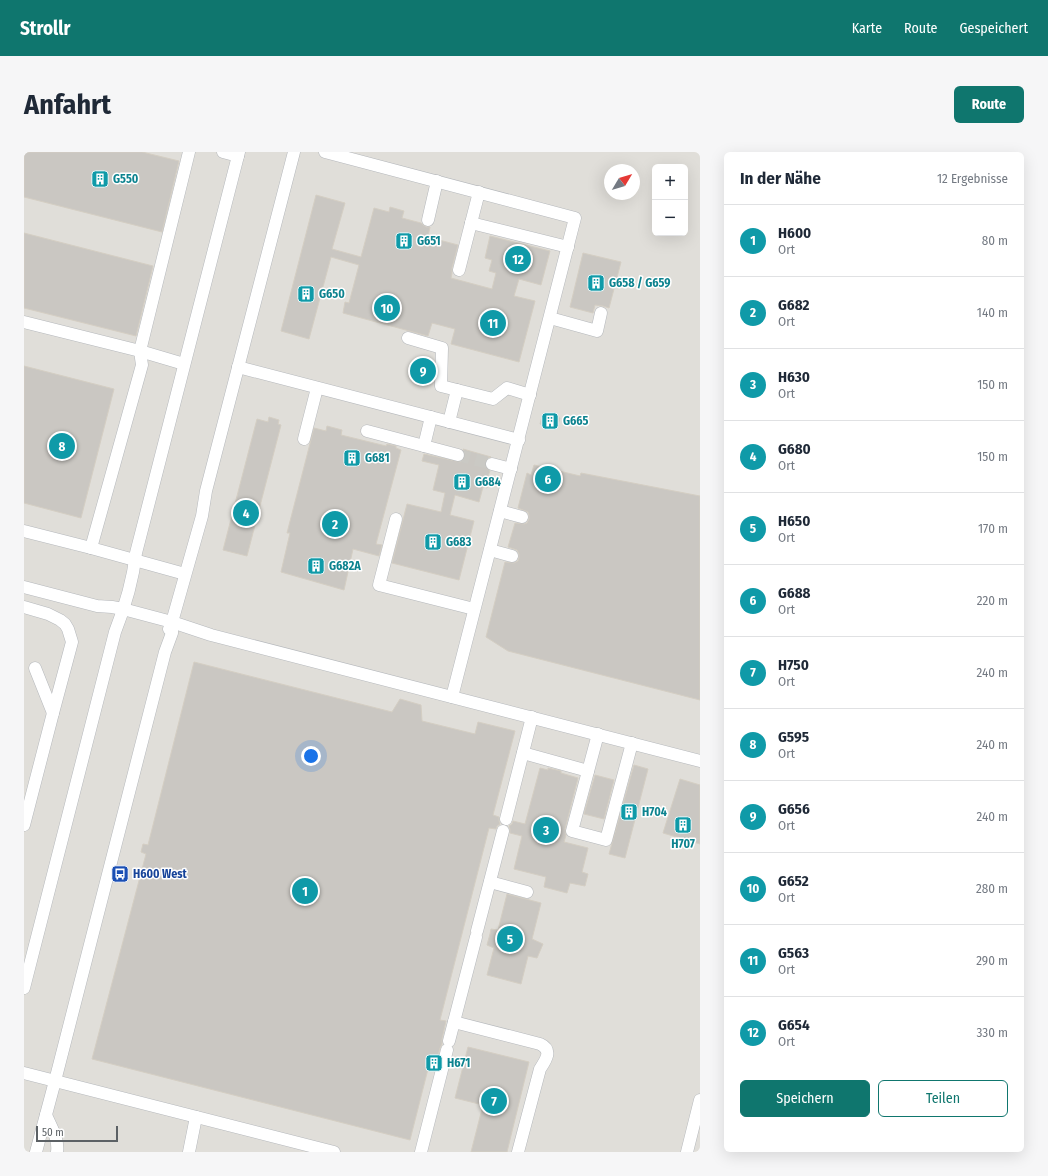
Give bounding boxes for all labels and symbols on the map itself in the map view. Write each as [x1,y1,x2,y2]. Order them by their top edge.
north arrow [604,164,640,200]
building icon: G550 [90,169,110,189]
place label: G550 [113,172,139,186]
building icon: G651 [394,231,414,251]
place label: G651 [417,234,441,248]
pin: 12 [505,244,531,274]
building icon: G658 / G659 [586,273,606,293]
place label: G658 / G659 [609,276,670,290]
building icon: G650 [296,284,316,304]
place label: G650 [319,287,345,301]
pin: 10 [374,293,400,323]
pin: 11 [480,308,506,338]
pin: 9 [410,356,436,386]
building icon: G665 [540,411,560,431]
place label: G665 [563,414,589,428]
pin: 8 [49,431,75,461]
building icon: G681 [342,448,362,468]
place label: G681 [365,451,390,465]
pin: 6 [535,464,561,494]
building icon: G684 [452,472,472,492]
place label: G684 [475,475,501,489]
pin: 4 [233,498,259,528]
pin: 2 [322,509,348,539]
building icon: G683 [423,532,443,552]
place label: G683 [446,535,472,549]
building icon: G682A [306,556,326,576]
place label: G682A [329,559,361,573]
your location [301,746,321,766]
building icon: H704 [619,802,639,822]
place label: H704 [642,805,667,819]
pin: 3 [533,815,559,845]
building icon: H707 [673,815,693,835]
place label: H707 [671,837,695,851]
bus stop icon: H600 West [110,864,130,884]
place label: H600 West [133,867,188,881]
pin: 1 [292,876,318,906]
pin: 5 [497,924,523,954]
building icon: H671 [424,1053,444,1073]
place label: H671 [447,1056,470,1070]
pin: 7 [481,1086,507,1116]
scale bar [36,1124,118,1143]

